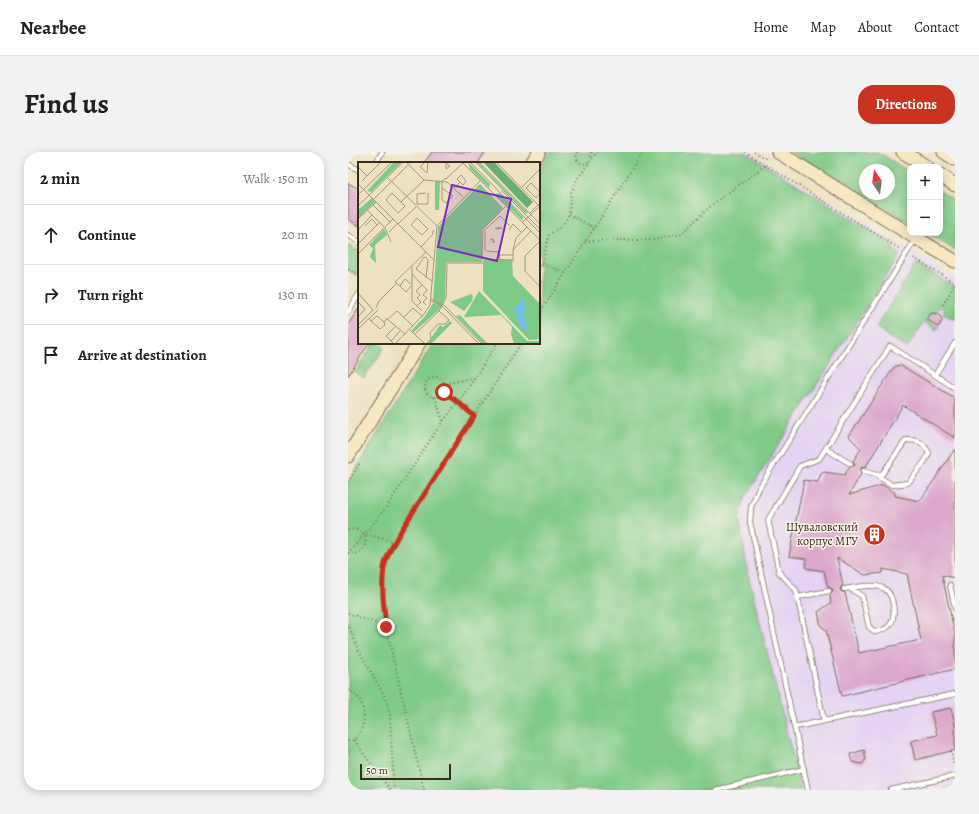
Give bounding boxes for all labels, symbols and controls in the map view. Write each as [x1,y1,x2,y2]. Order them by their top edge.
text: Nearbee [20,15,86,41]
text: Home [753,18,788,37]
text: Map [810,18,836,37]
text: About [858,18,892,37]
text: Contact [914,18,959,37]
text: Find us [24,85,109,123]
button: Directions [858,85,955,124]
inset map [358,162,540,344]
north arrow [859,164,895,200]
map controls [907,164,943,236]
button: + [907,164,943,200]
text: 2 min [40,167,80,190]
text: Walk · 150 m [243,170,308,187]
button: − [907,200,943,236]
icon: ahead [40,224,62,246]
text: Continue [78,225,136,245]
text: 20 m [282,226,308,243]
icon: right [40,284,62,306]
text: Turn right [78,285,143,305]
text: 130 m [278,286,308,303]
icon: arrive [40,344,62,366]
text: Arrive at destination [78,345,207,365]
route start [435,383,453,401]
place label: Шуваловский корпус МГУ [786,519,858,549]
building icon: Шуваловский корпус МГУ [861,521,887,547]
route end [377,618,395,636]
scale bar [360,762,451,781]
text: 50 m [366,763,388,778]

